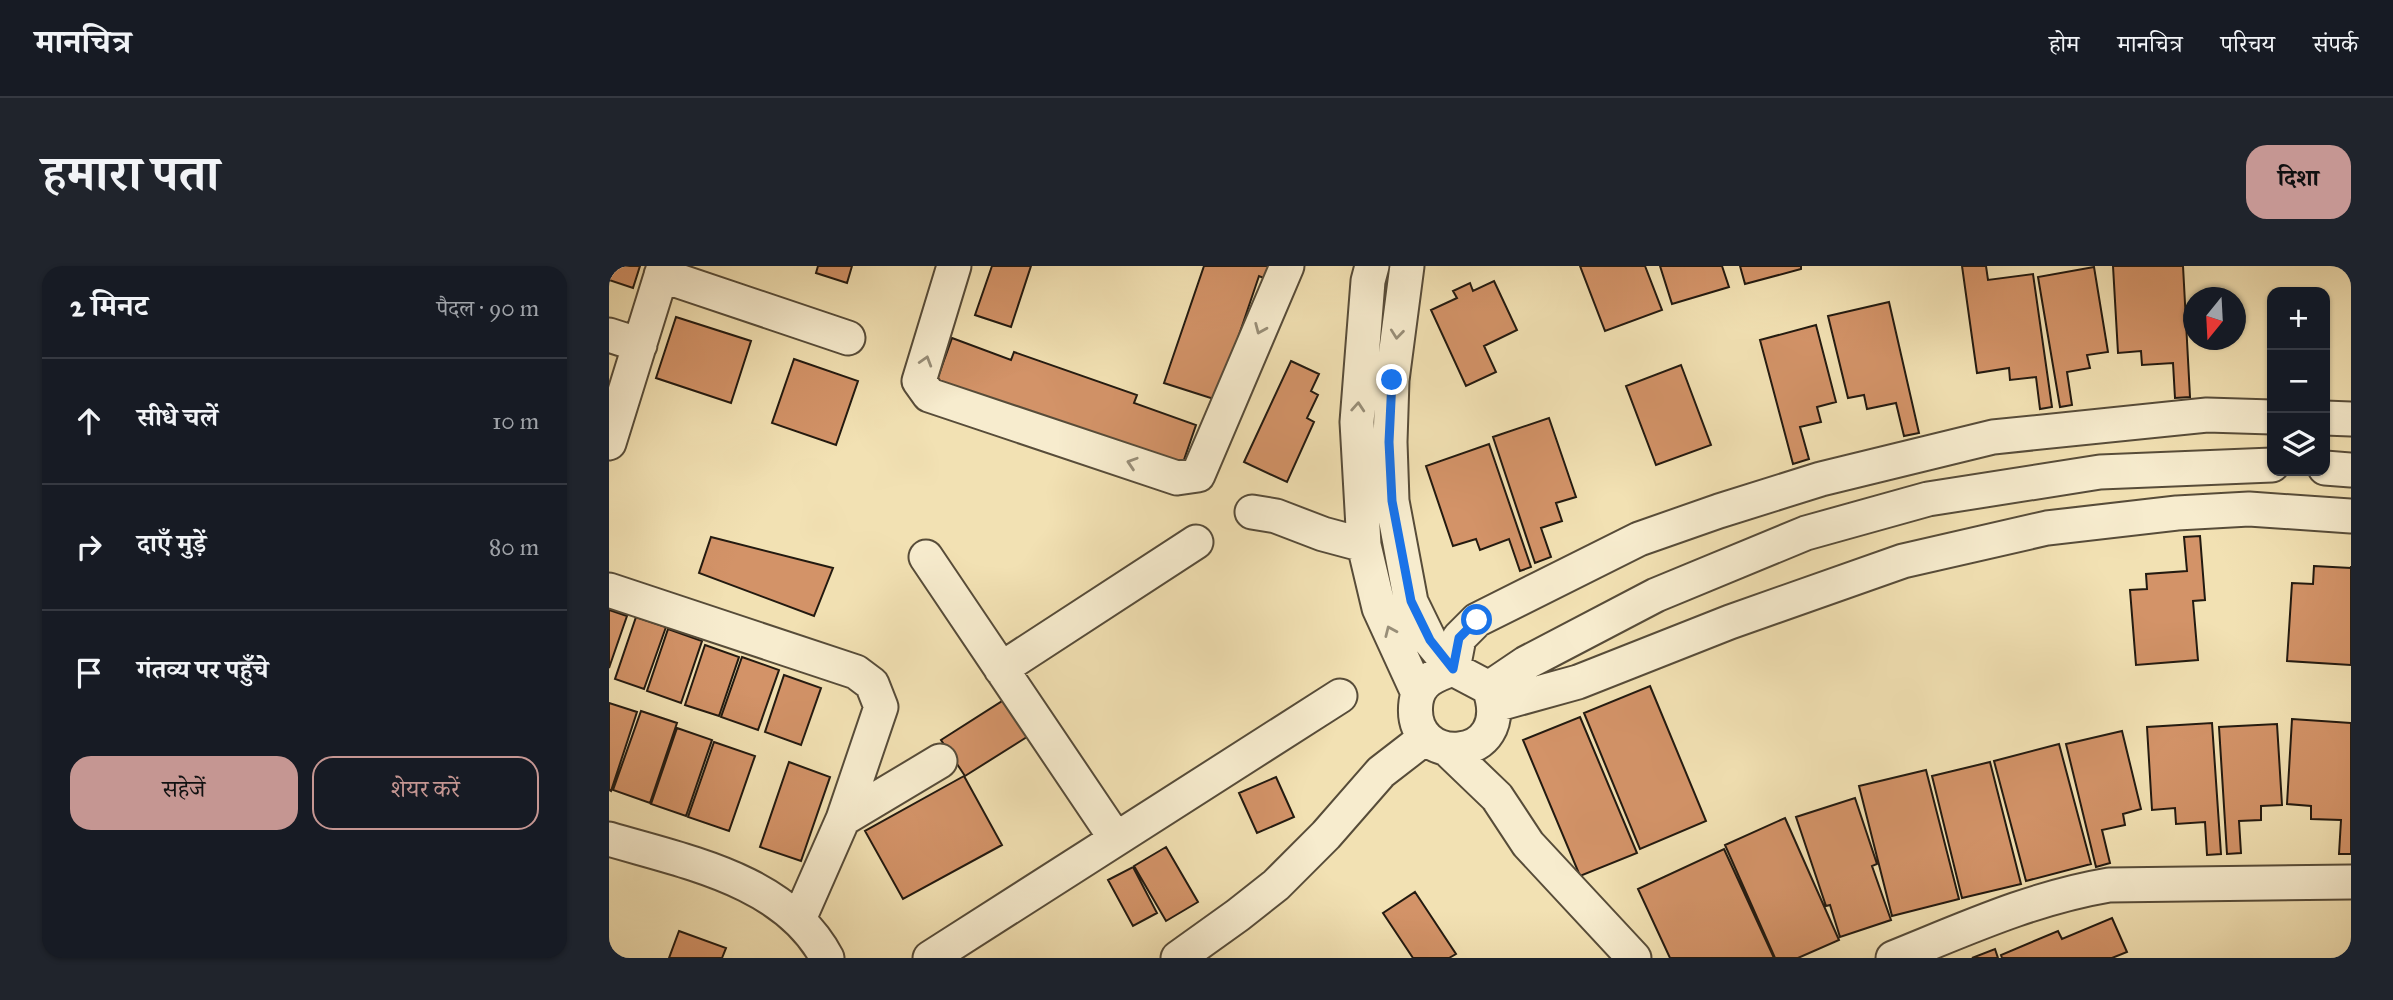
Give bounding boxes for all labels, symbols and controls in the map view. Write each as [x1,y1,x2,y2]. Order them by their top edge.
text: मानचित्र [35,22,131,62]
text: होम [2049,29,2079,59]
text: मानचित्र [2117,29,2183,59]
text: परिचय [2221,29,2275,59]
text: संपर्क [2313,29,2358,59]
text: हमारा पता [42,144,219,203]
button: दिशा [2246,145,2351,219]
north arrow [2183,287,2246,350]
map controls [2267,287,2330,476]
button: + [2267,287,2330,350]
text: 2 मिनट [70,288,148,324]
text: पैदल · 90 m [436,294,539,322]
one-way arrow [1254,322,1268,334]
one-way arrow [1390,328,1405,339]
button: − [2267,350,2330,413]
one-way arrow [917,355,932,367]
route end [1376,364,1407,395]
text: सीधे चलें [137,401,218,433]
icon: ahead [70,402,108,440]
one-way arrow [1350,402,1365,413]
text: 10 m [492,407,539,435]
button: layers [2267,413,2330,476]
one-way arrow [1126,457,1139,471]
text: दाएँ मुड़ें [137,527,206,559]
icon: right [70,528,108,566]
text: 80 m [489,533,539,561]
route start [1461,604,1492,635]
one-way arrow [1384,625,1398,638]
text: गंतव्य पर पहुँचे [137,653,268,685]
icon: arrive [70,654,108,692]
button: सहेजें [70,756,298,830]
button: शेयर करें [312,756,539,830]

